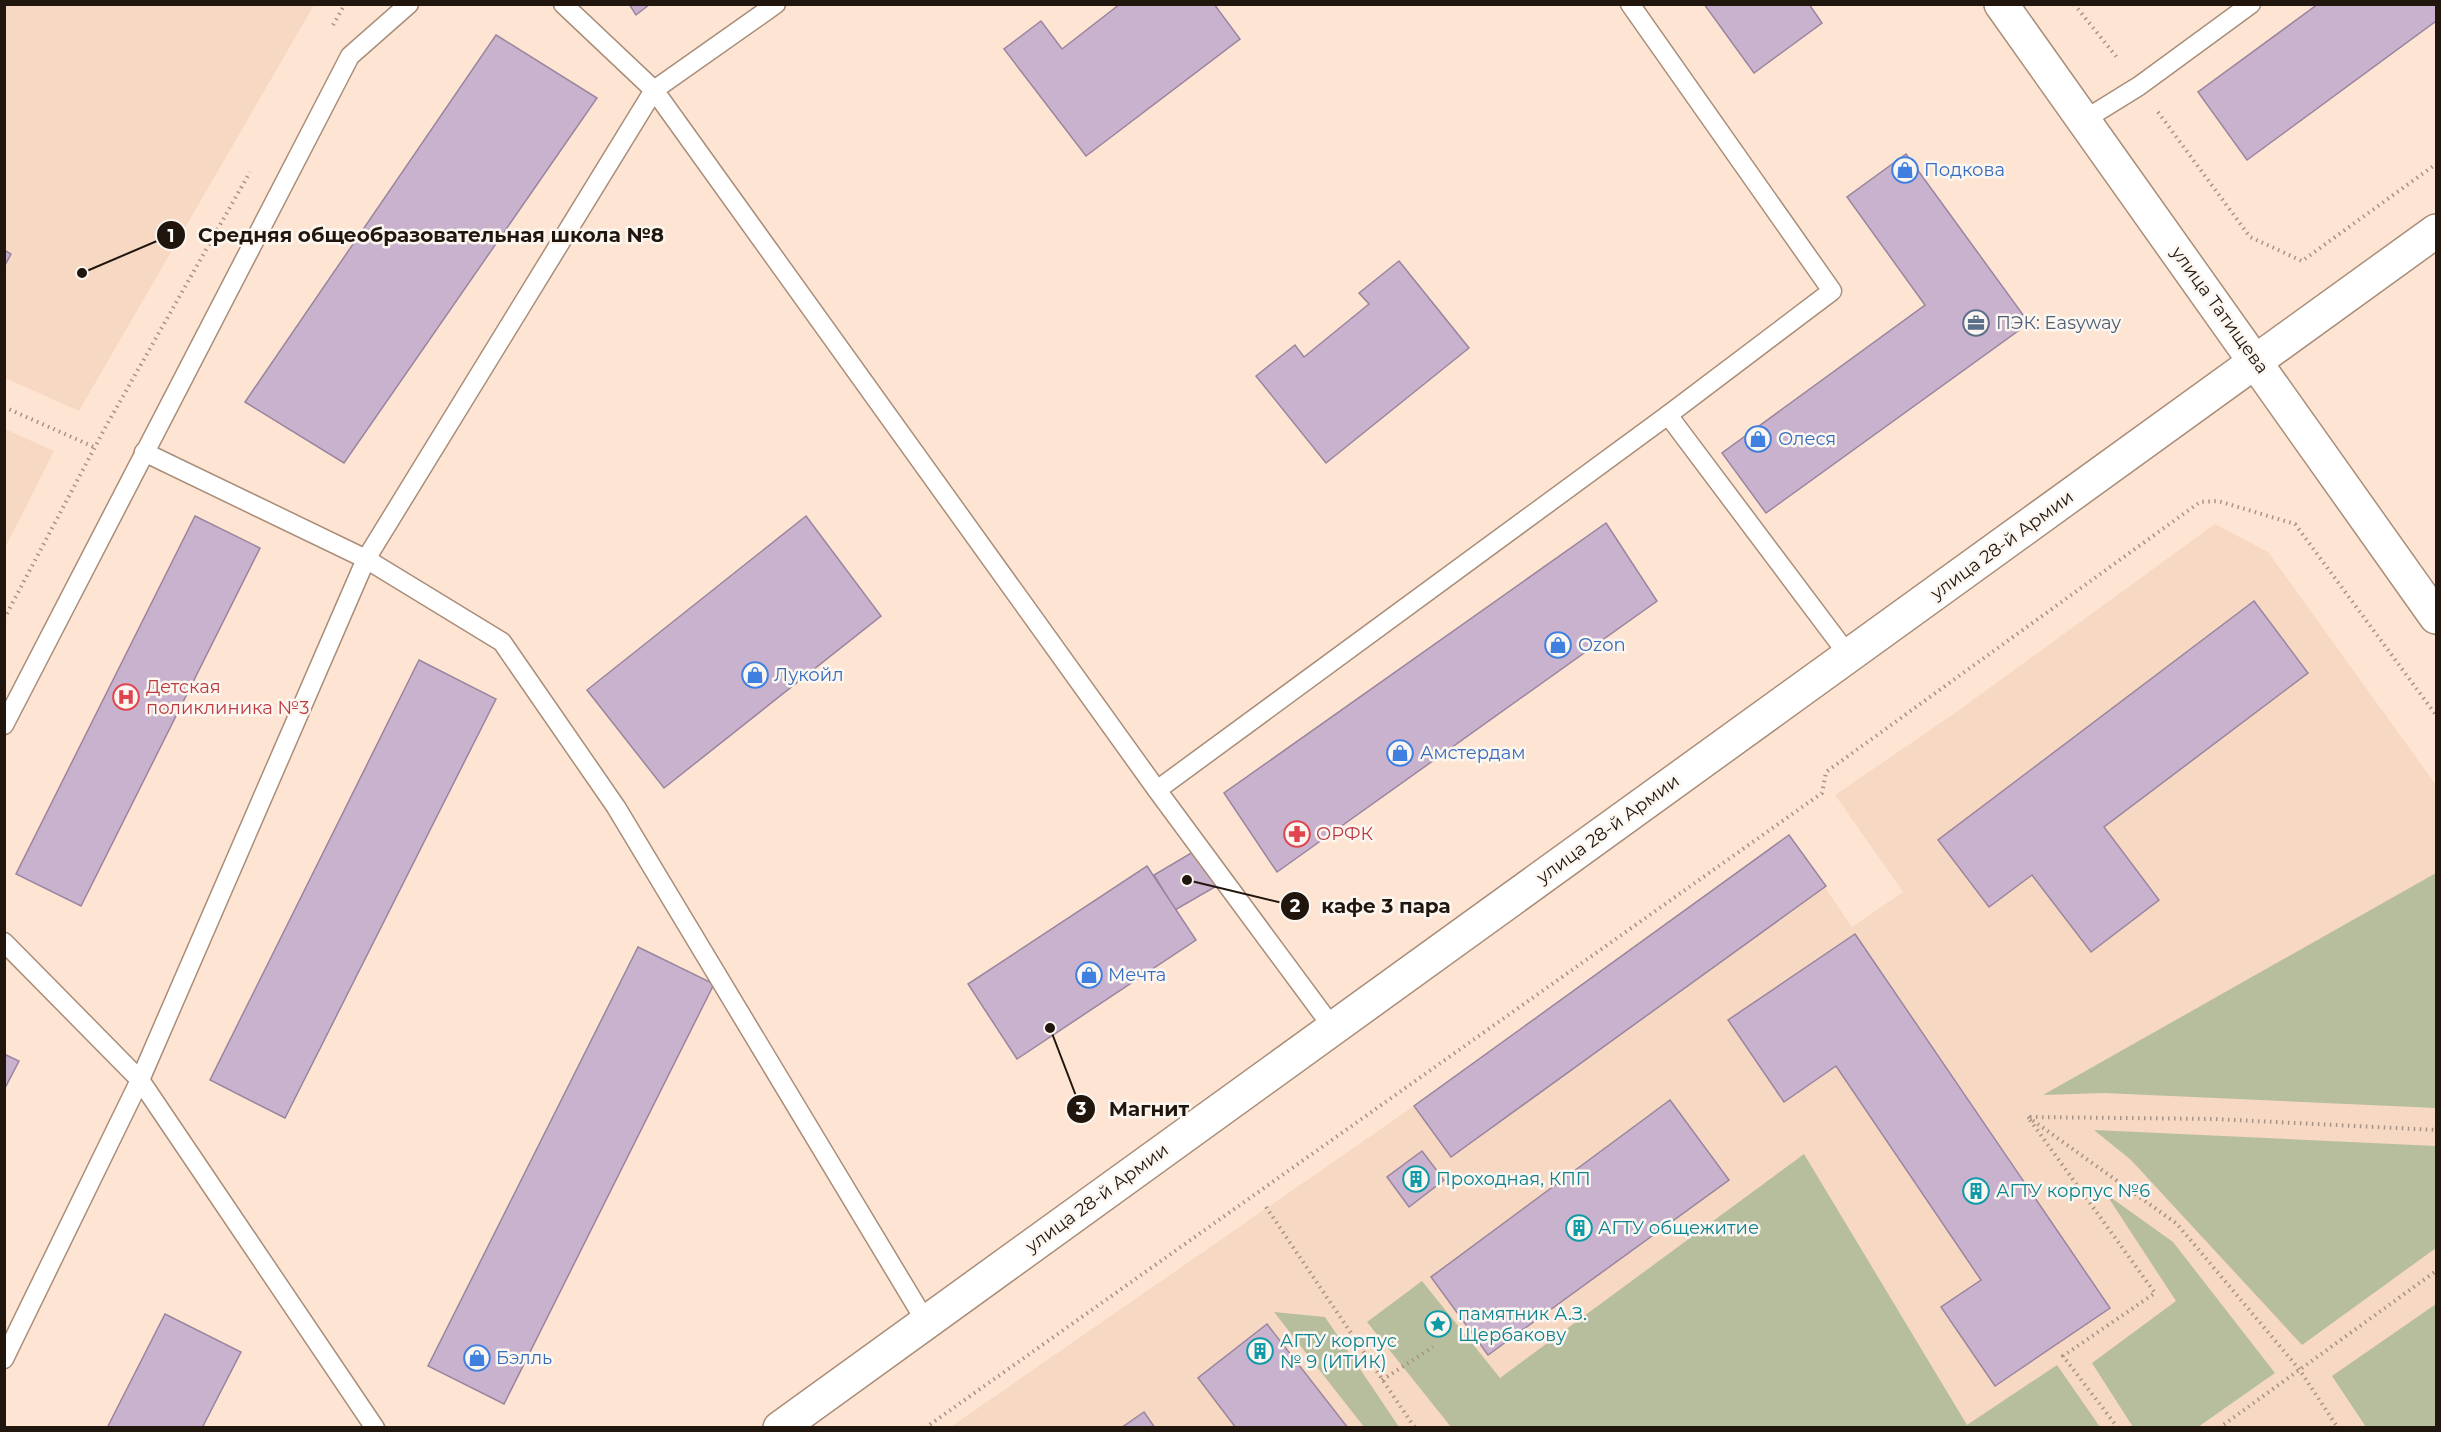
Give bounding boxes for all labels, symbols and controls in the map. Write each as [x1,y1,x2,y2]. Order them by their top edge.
shop icon: Подкова [1890,155,1920,185]
place label: Подкова [1924,159,2005,181]
callout: Средняя общеобразовательная школа №8 [156,216,676,254]
text: Средняя общеобразовательная школа №8 [198,223,664,247]
text: 1 [167,225,175,247]
street label: улица Татищева [2166,241,2273,378]
office icon: ПЭК: Easyway [1961,308,1991,338]
place label: ПЭК: Easyway [1996,312,2121,334]
shop icon: Олеся [1743,424,1773,454]
place label: Олеся [1778,428,1836,450]
street label: улица 28-й Армии [1925,486,2078,605]
shop icon: Ozon [1543,630,1573,660]
place label: Ozon [1578,634,1626,656]
shop icon: Лукойл [740,660,770,690]
place label: Лукойл [774,664,844,686]
place label: Детская поликлиника №3 [146,676,309,719]
hospital icon: Детская поликлиника №3 [111,682,141,712]
shop icon: Амстердам [1385,738,1415,768]
place label: Амстердам [1420,742,1526,764]
street label: улица 28-й Армии [1531,770,1684,889]
pharmacy icon: ОРФК [1282,819,1312,849]
place label: ОРФК [1316,823,1374,845]
callout: кафе 3 пара [1280,887,1463,925]
text: кафе 3 пара [1321,894,1451,918]
text: 2 [1290,895,1301,917]
shop icon: Мечта [1074,960,1104,990]
place label: Мечта [1108,964,1166,986]
callout: Магнит [1066,1090,1201,1128]
text: Магнит [1109,1097,1189,1121]
text: 3 [1075,1098,1087,1120]
street label: улица 28-й Армии [1020,1139,1173,1258]
building icon: Проходная, КПП [1401,1164,1431,1194]
place label: Проходная, КПП [1436,1168,1591,1190]
building icon: АГТУ корпус №6 [1961,1176,1991,1206]
place label: АГТУ корпус №6 [1996,1180,2150,1202]
building icon: АГТУ общежитие [1564,1213,1594,1243]
place label: АГТУ общежитие [1598,1217,1759,1239]
place label: памятник А.З. Щербакову [1458,1303,1587,1346]
place icon: памятник А.З. Щербакову [1423,1309,1453,1339]
place label: АГТУ корпус № 9 (ИТИК) [1280,1330,1397,1373]
building icon: АГТУ корпус № 9 (ИТИК) [1245,1336,1275,1366]
shop icon: Бэлль [462,1343,492,1373]
place label: Бэлль [496,1347,552,1369]

